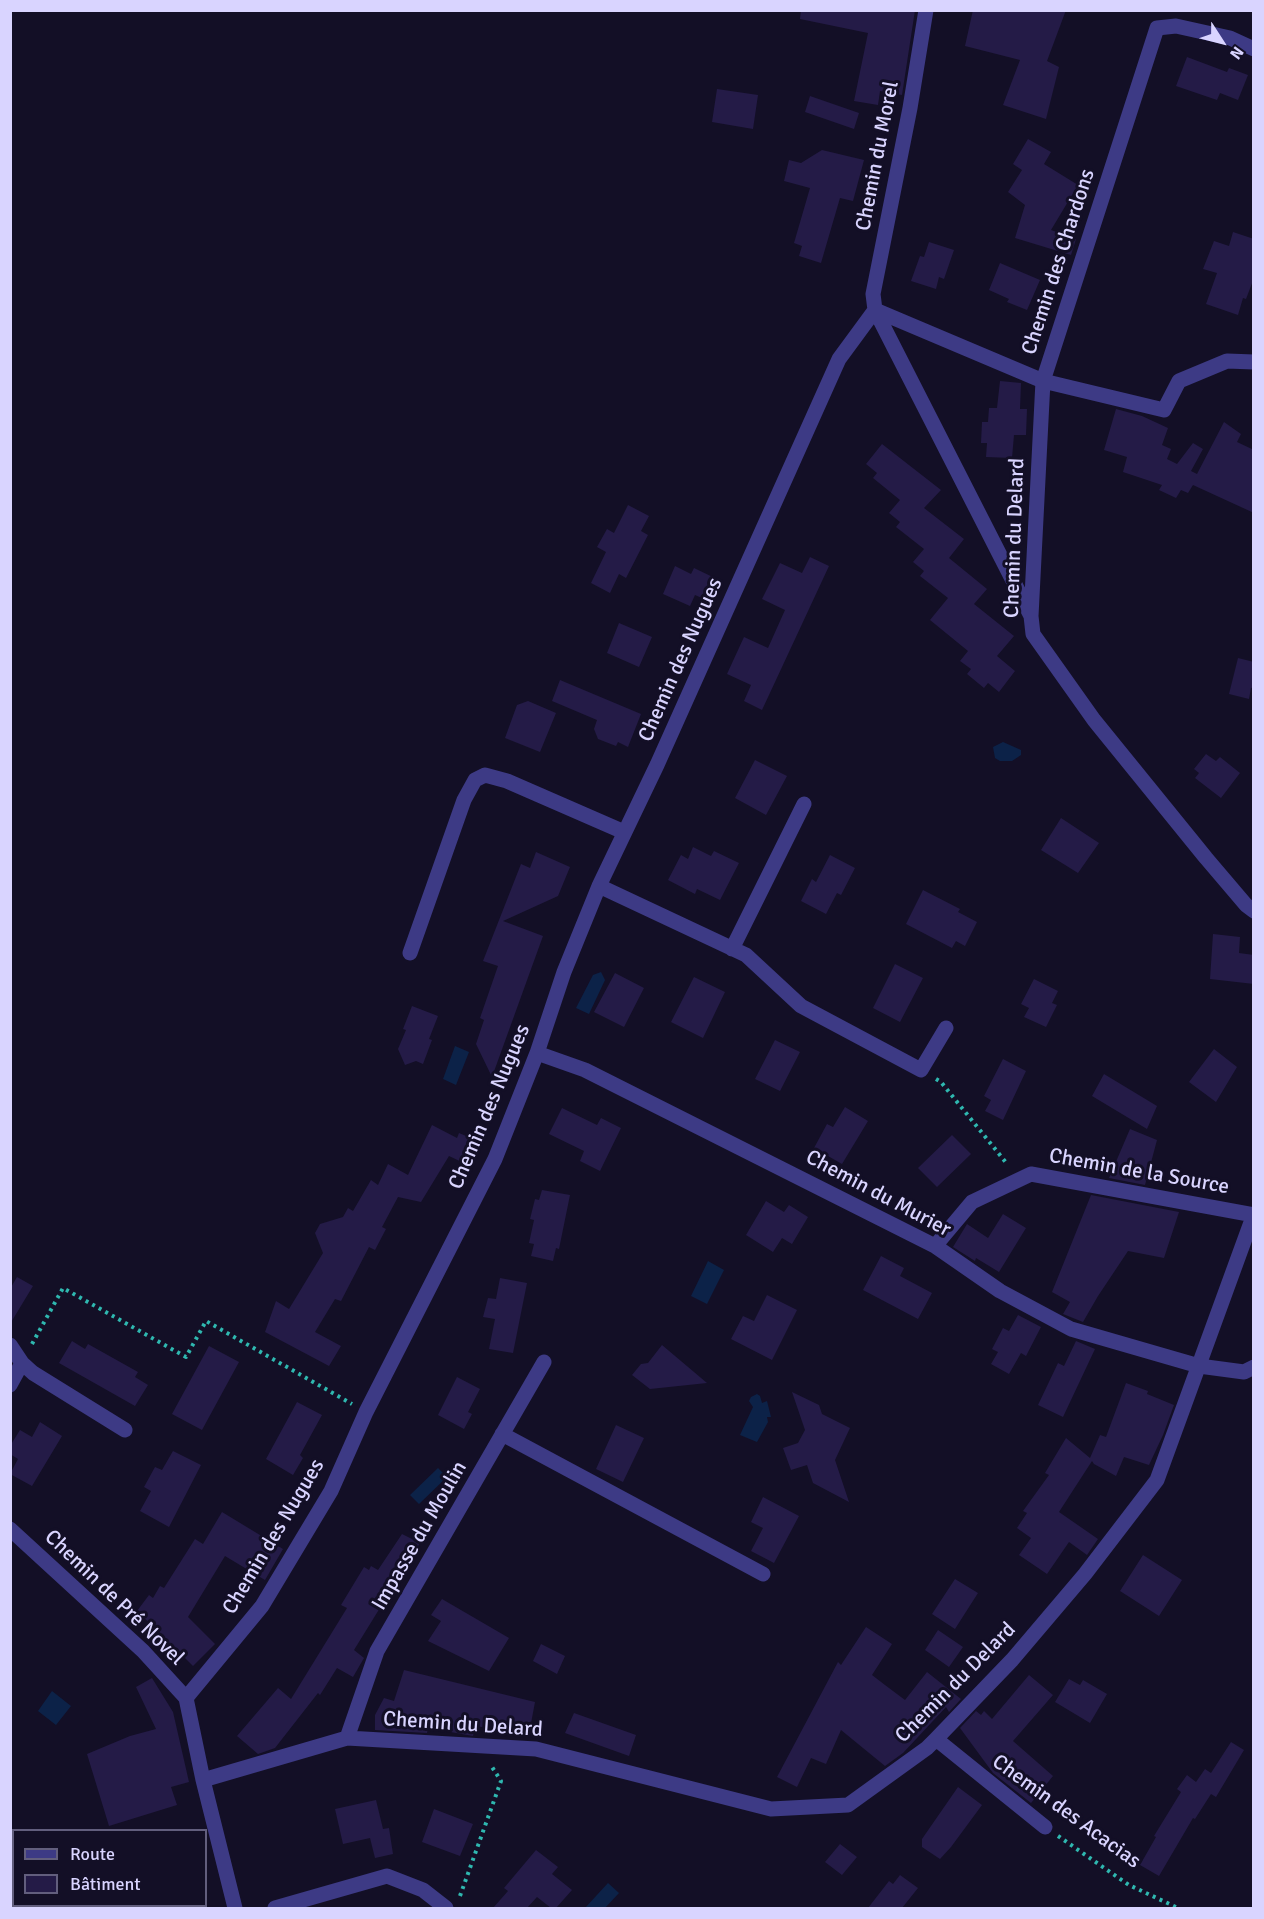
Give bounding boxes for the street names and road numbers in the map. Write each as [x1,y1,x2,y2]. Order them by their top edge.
street label: Chemin du Morel [851,79,905,233]
street label: Chemin des Chardons [1017,166,1101,358]
street label: Chemin du Delard [1000,458,1030,618]
street label: Chemin des Nugues [634,574,728,746]
street label: Chemin des Nugues [444,1021,536,1193]
street label: Chemin de la Source [1047,1144,1231,1200]
street label: Chemin du Murier [801,1145,955,1243]
street label: Chemin des Nugues [218,1455,330,1619]
street label: Impasse du Moulin [367,1457,473,1615]
street label: Chemin de Pré Novel [39,1525,189,1671]
street label: Chemin du Delard [891,1618,1021,1748]
street label: Chemin du Delard [382,1707,544,1743]
street label: Chemin des Acacias [987,1750,1145,1874]

